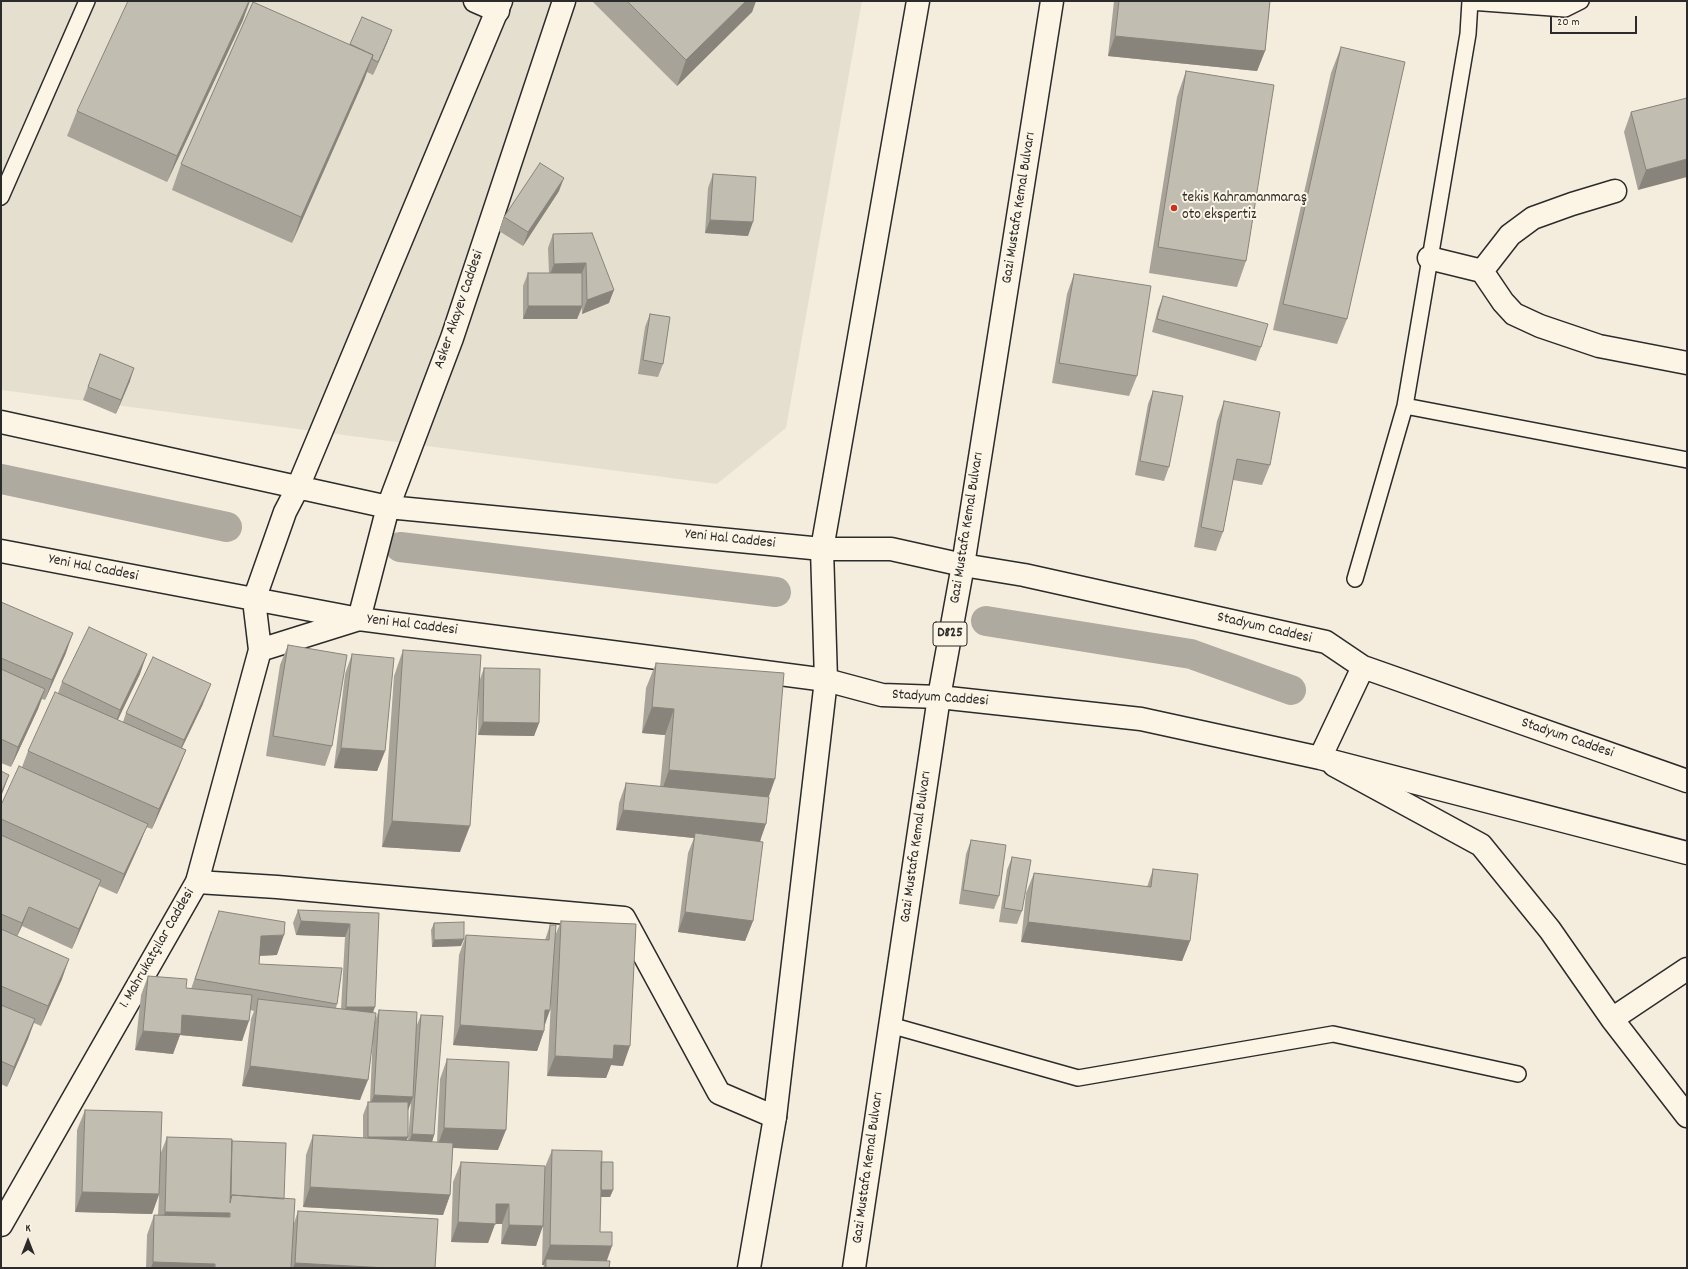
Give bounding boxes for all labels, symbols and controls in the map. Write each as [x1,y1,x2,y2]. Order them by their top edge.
scale bar [1552,8,1639,34]
text: 20 m [1557,14,1580,31]
street label: Gazi Mustafa Kemal Bulvarı [999,131,1041,285]
place label: tekis Kahramanmaraş oto ekspertiz [1182,190,1307,225]
marker: tekis Kahramanmaraş oto ekspertiz [1169,203,1179,213]
street label: Asker Akayev Caddesi [431,248,489,372]
street label: Gazi Mustafa Kemal Bulvarı [947,451,989,605]
street label: Yeni Hal Caddesi [684,526,776,554]
street label: Yeni Hal Caddesi [47,551,139,587]
street label: Stadyum Caddesi [1215,609,1313,649]
street label: Yeni Hal Caddesi [366,612,458,640]
road number: D825 [933,622,967,646]
street label: Stadyum Caddesi [891,687,989,711]
street label: Stadyum Caddesi [1518,715,1616,763]
street label: Gazi Mustafa Kemal Bulvarı [897,770,937,924]
street label: 1. Mahrukatçılar Caddesi [116,886,200,1012]
street label: Gazi Mustafa Kemal Bulvarı [849,1091,889,1245]
north arrow [8,1221,48,1261]
text: K [25,1221,31,1237]

